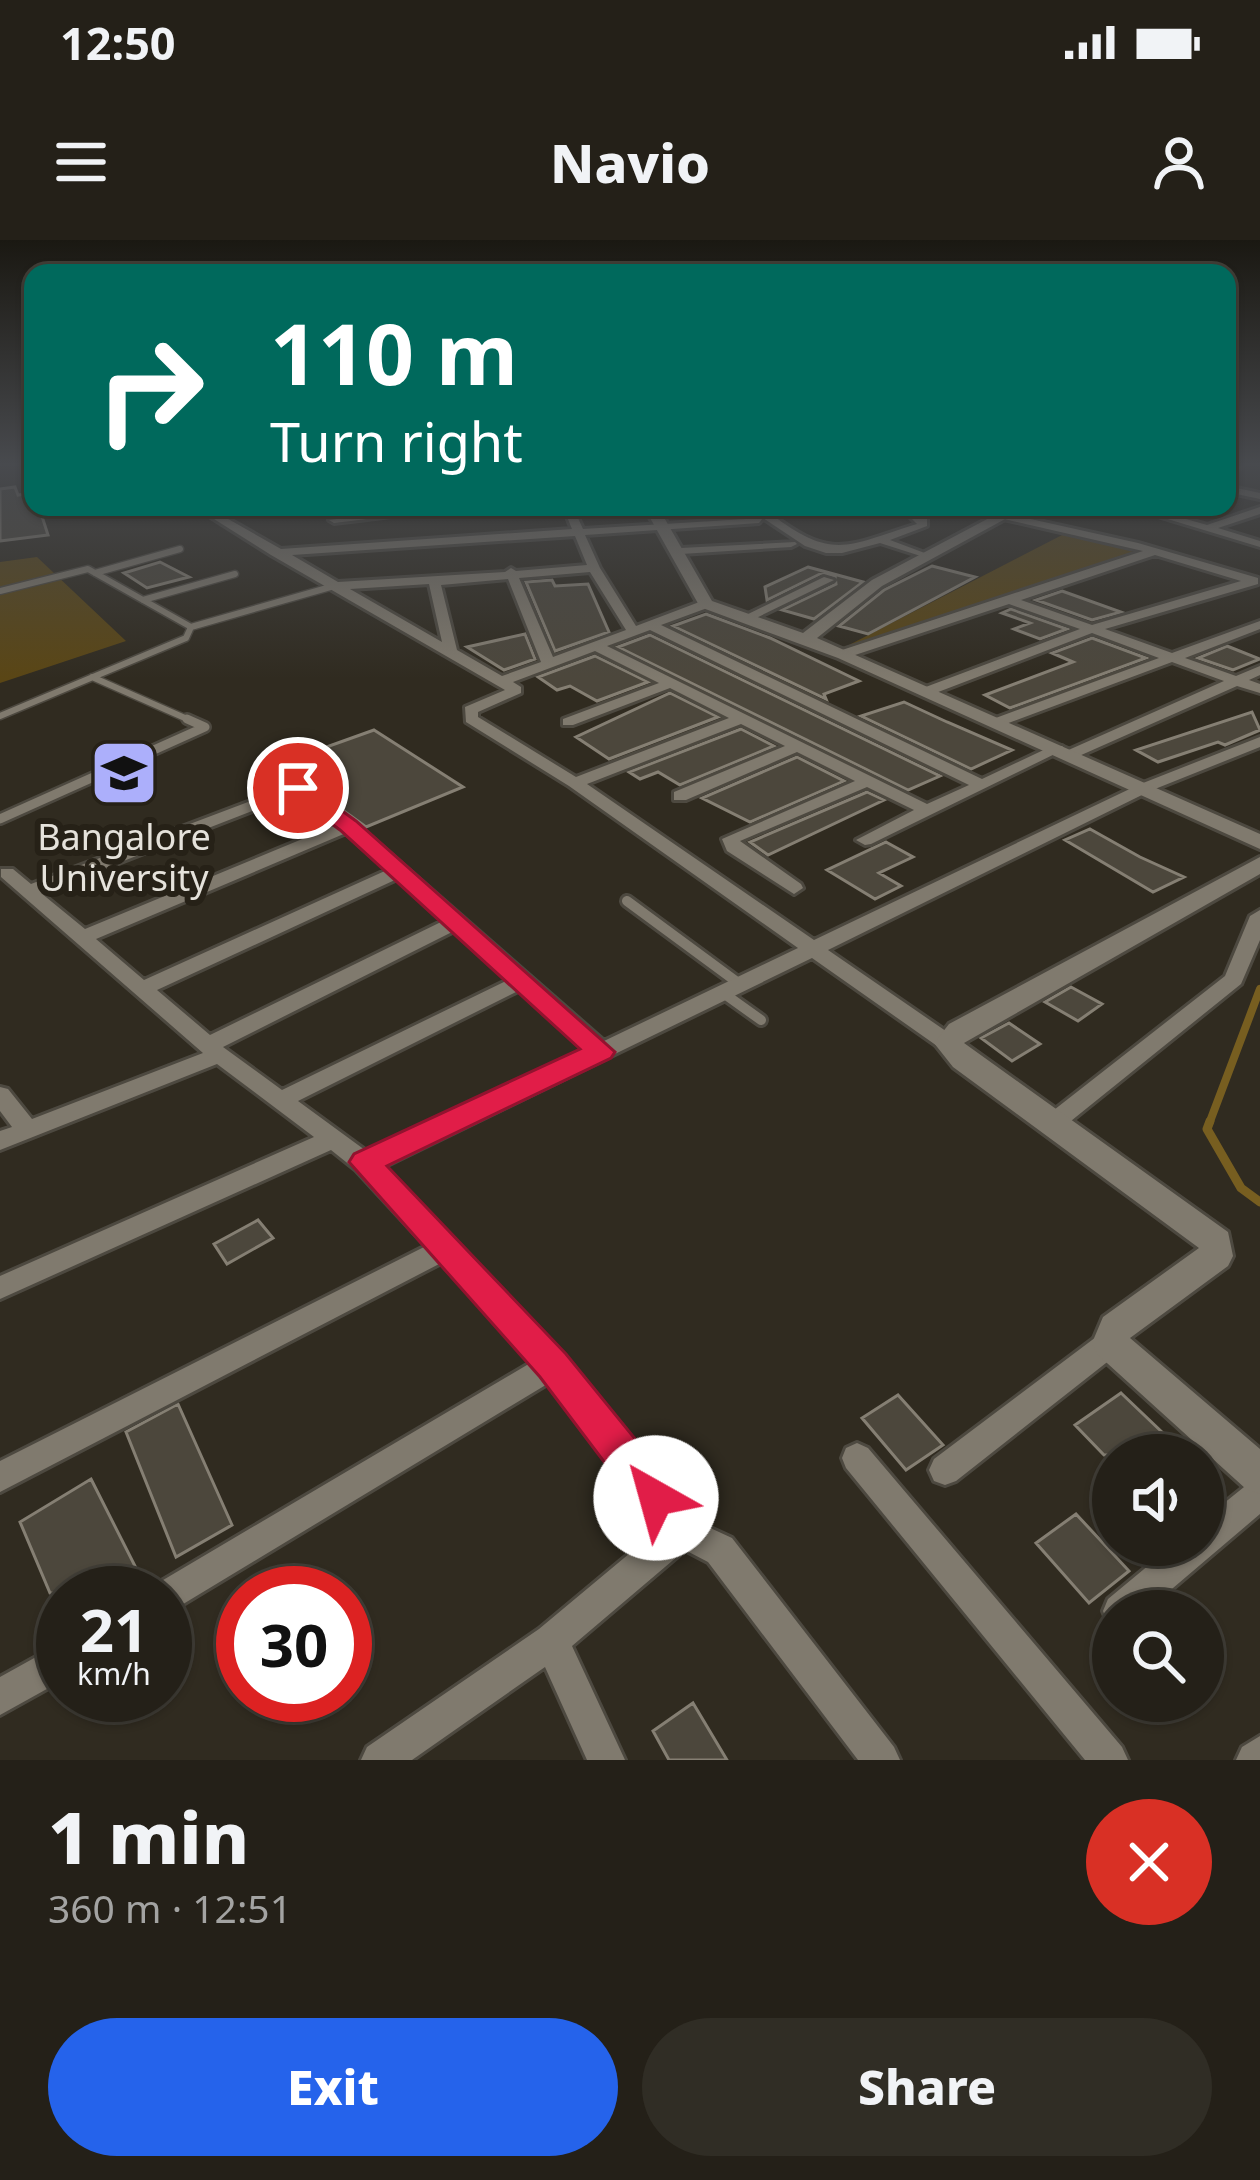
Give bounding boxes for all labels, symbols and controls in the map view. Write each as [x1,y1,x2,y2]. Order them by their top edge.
text: 12:50 [60,12,176,73]
text: Navio [550,125,710,199]
icon: menu [48,129,114,195]
icon: person [1146,129,1212,195]
text: 110 m [270,295,518,410]
icon: right [72,312,228,468]
text: Turn right [270,404,523,478]
pin [247,737,349,839]
school or university icon: Bangalore University [89,738,159,808]
icon: arrive [265,755,331,821]
place label: Bangalore University [37,812,211,902]
map controls [1092,1434,1224,1722]
button: sound [1092,1434,1224,1566]
position arrow [593,1435,719,1561]
speed limit sign: 30 [216,1566,372,1722]
text: 21 [80,1588,148,1670]
button: search [1092,1590,1224,1722]
text: km/h [77,1653,151,1694]
text: 1 min [48,1787,249,1885]
button: close [1086,1799,1212,1925]
text: 360 m · 12:51 [48,1881,292,1934]
button: Exit [48,2018,618,2156]
button: Share [642,2018,1212,2156]

